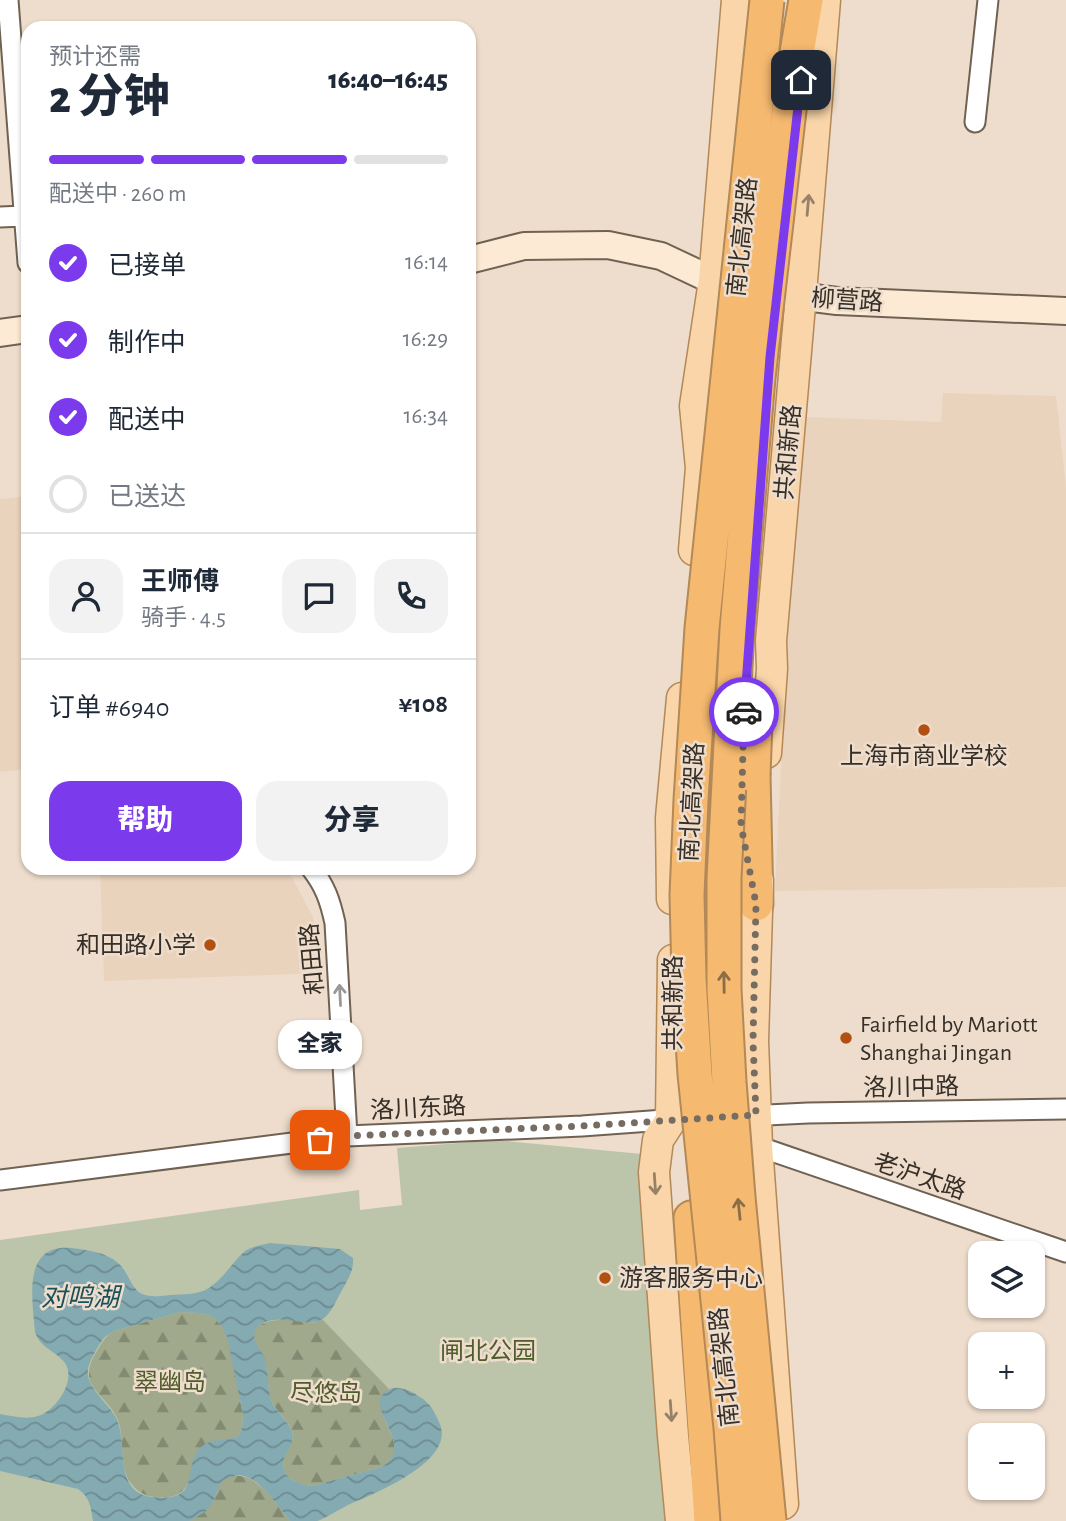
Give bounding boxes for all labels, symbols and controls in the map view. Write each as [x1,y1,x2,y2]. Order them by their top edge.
text: 预计还需 [49,46,141,69]
pin [771,50,831,110]
icon: home [782,61,820,99]
text: 16:40–16:45 [328,67,448,93]
text: 2 分钟 [49,75,170,121]
street label: 南北高架路 [723,176,761,298]
text: 配送中 · 260 m [49,183,186,206]
one-way arrow [802,194,815,216]
icon: check [49,244,87,282]
text: 16:14 [405,251,448,274]
text: 已接单 [108,253,186,279]
street label: 柳营路 [810,285,884,315]
icon: check [49,321,87,359]
text: 16:29 [403,328,448,351]
text: 制作中 [108,330,186,356]
icon: check [49,398,87,436]
street label: 共和新路 [771,403,805,501]
text: 16:34 [403,405,448,428]
text: 配送中 [108,407,186,433]
text: 已送达 [108,484,186,510]
button: person [49,559,123,633]
button: chat [282,559,356,633]
button: phone [374,559,448,633]
text: 王师傅 [141,569,219,595]
text: 骑手 · 4.5 [141,607,226,630]
courier [709,677,779,747]
text: ¥108 [399,691,448,717]
icon: car [725,693,763,731]
text: 订单 #6940 [49,695,169,721]
marker: 上海市商业学校 [916,722,932,738]
street label: 南北高架路 [676,741,708,863]
place label: 上海市商业学校 [840,743,1008,769]
button: 帮助 [49,781,242,861]
button: 分享 [256,781,448,861]
street label: 和田路 [296,922,328,996]
place label: 和田路小学 [76,932,196,958]
marker: 和田路小学 [202,937,218,953]
street label: 共和新路 [660,955,686,1051]
one-way arrow [718,971,731,994]
one-way arrow [333,983,346,1006]
place label: Fairfield by Mariott Shanghai Jingan [860,1013,1038,1065]
callout: 全家 [278,1021,362,1070]
marker: Fairfield by Mariott Shanghai Jingan [838,1030,854,1046]
text: 全家 [297,1033,343,1056]
street label: 洛川中路 [863,1073,959,1101]
street label: 洛川东路 [369,1093,467,1123]
pin [290,1110,350,1170]
icon: bag [301,1121,339,1159]
street label: 老沪太路 [870,1148,970,1204]
one-way arrow [649,1172,662,1194]
one-way arrow [732,1198,745,1221]
map controls [968,1241,1045,1500]
button: layers [968,1241,1045,1318]
place label: 游客服务中心 [619,1265,763,1291]
marker: 游客服务中心 [597,1270,613,1286]
water label: 对鸣湖 [41,1284,123,1311]
street label: 南北高架路 [705,1306,743,1428]
button: + [968,1332,1045,1409]
park label: 闸北公园 [440,1339,536,1364]
park label: 翠幽岛 [134,1369,206,1395]
park label: 尽悠岛 [290,1380,362,1406]
one-way arrow [665,1399,678,1421]
button: − [968,1423,1045,1500]

